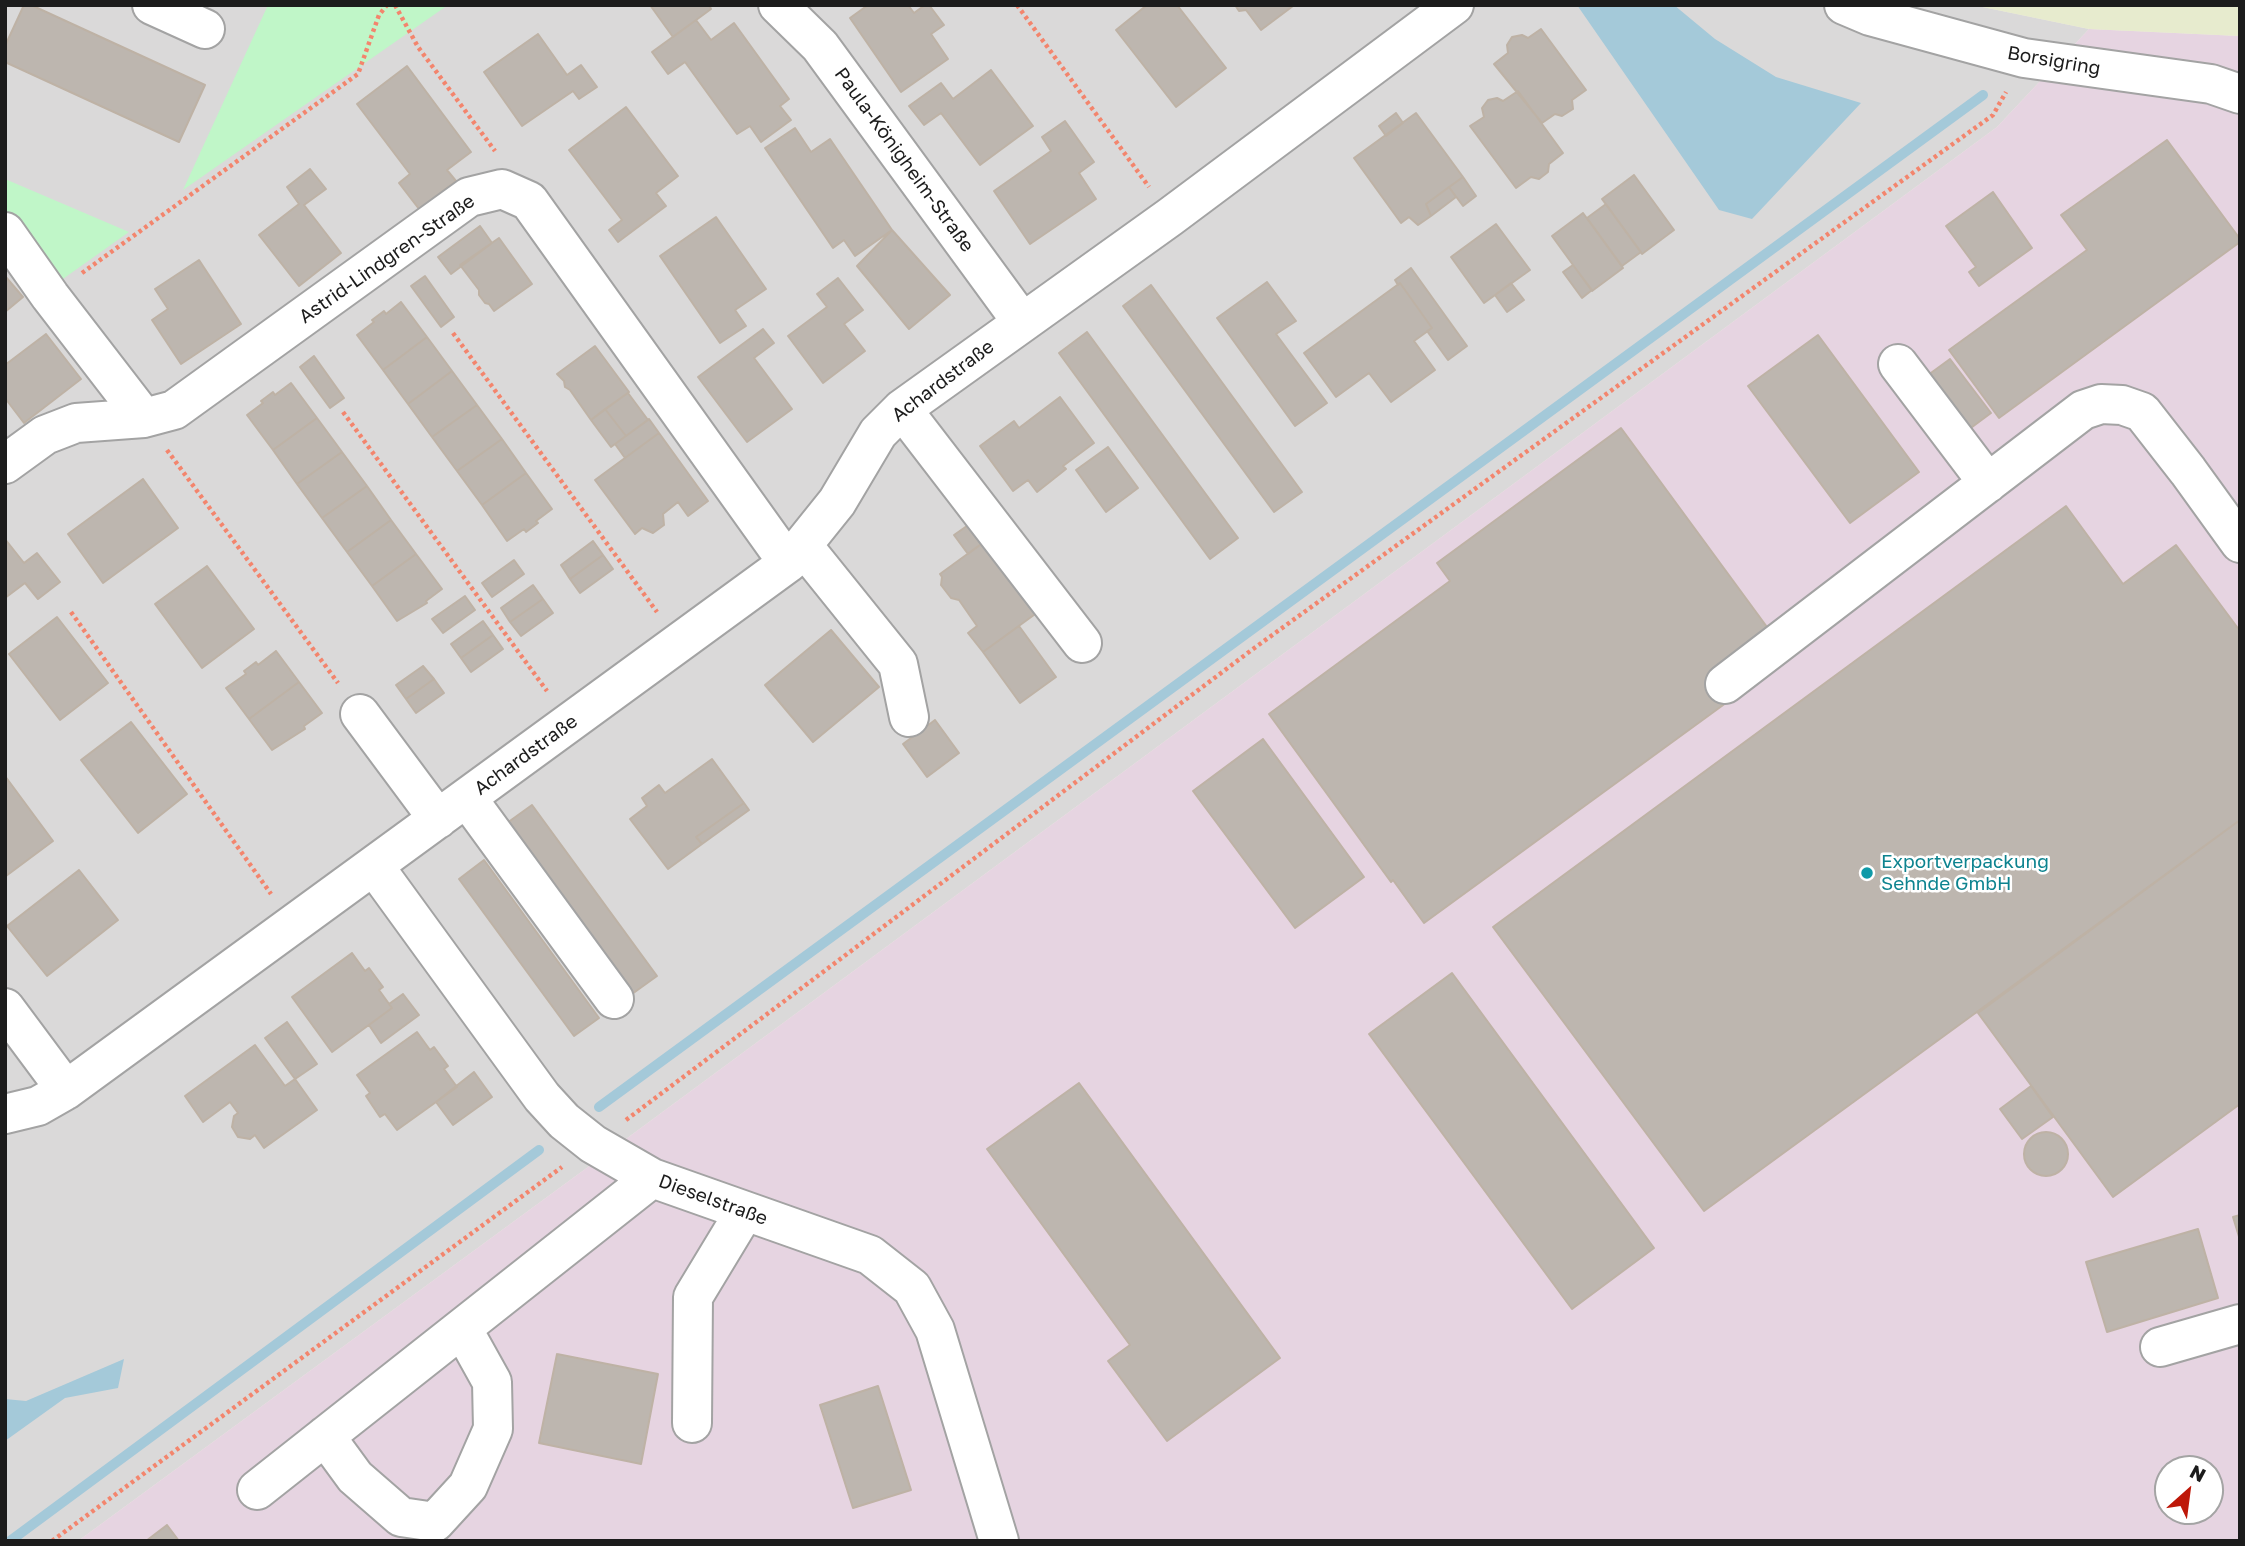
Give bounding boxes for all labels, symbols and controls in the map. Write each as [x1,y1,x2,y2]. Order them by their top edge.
street label: Borsigring [2006,42,2102,80]
street label: Paula-Königheim-Straße [829,63,979,257]
street label: Astrid-Lindgren-Straße [295,190,479,328]
street label: Achardstraße [887,335,999,427]
street label: Achardstraße [470,710,582,800]
place label: Exportverpackung Sehnde GmbH [1881,851,2049,895]
marker: Exportverpackung Sehnde GmbH [1859,865,1875,881]
street label: Dieselstraße [655,1170,771,1230]
north arrow [2154,1455,2224,1525]
text: N [2186,1459,2210,1486]

